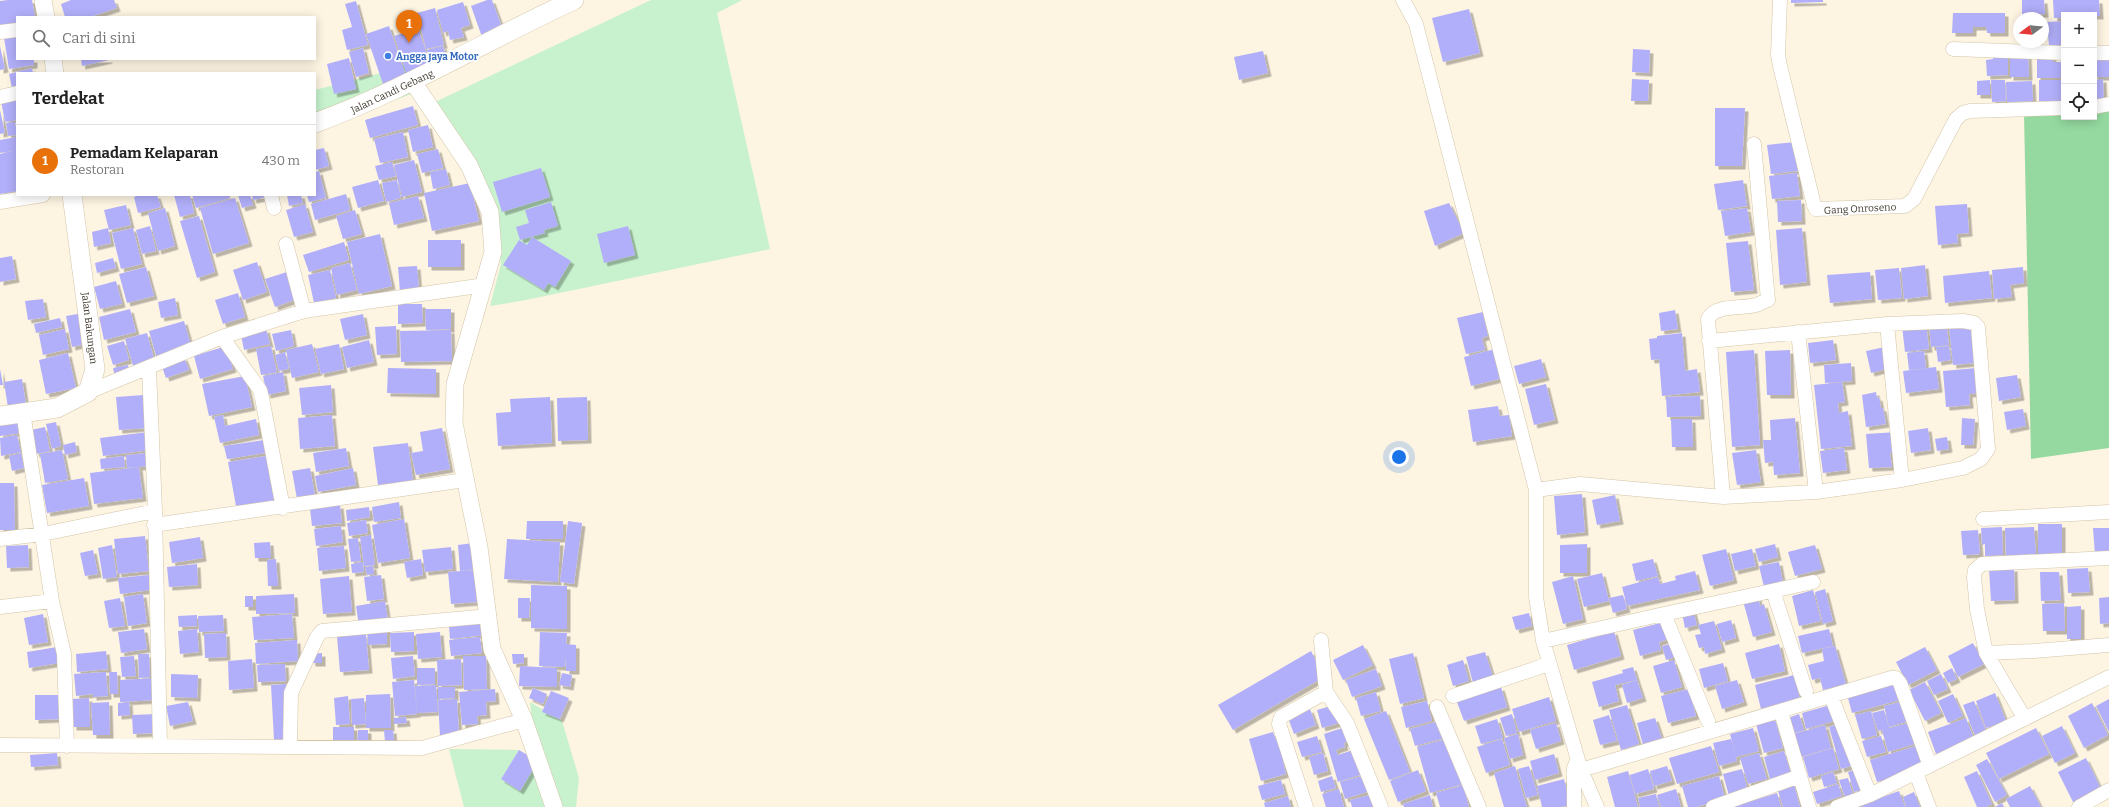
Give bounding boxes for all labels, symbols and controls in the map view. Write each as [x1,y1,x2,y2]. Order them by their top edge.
pin: 1 [396,10,422,43]
north arrow [2013,12,2049,48]
map controls [2061,12,2097,120]
button: + [2061,12,2097,48]
search box [16,16,316,60]
icon: search [30,27,52,49]
text: Cari di sini [62,29,135,47]
button: − [2061,48,2097,84]
marker: Angga Jaya Motor [383,51,393,61]
place label: Angga Jaya Motor [396,51,479,63]
street label: Jalan Candi Gebang [348,67,436,117]
button: locate [2061,84,2097,120]
text: Terdekat [32,88,104,109]
text: Pemadam Kelaparan [70,144,218,162]
text: 1 [42,153,48,168]
text: 430 m [262,153,300,168]
text: Restoran [70,162,124,177]
street label: Gang Onroseno [1824,201,1897,217]
street label: Jalan Bakungan [79,291,99,365]
your location [1389,447,1409,467]

